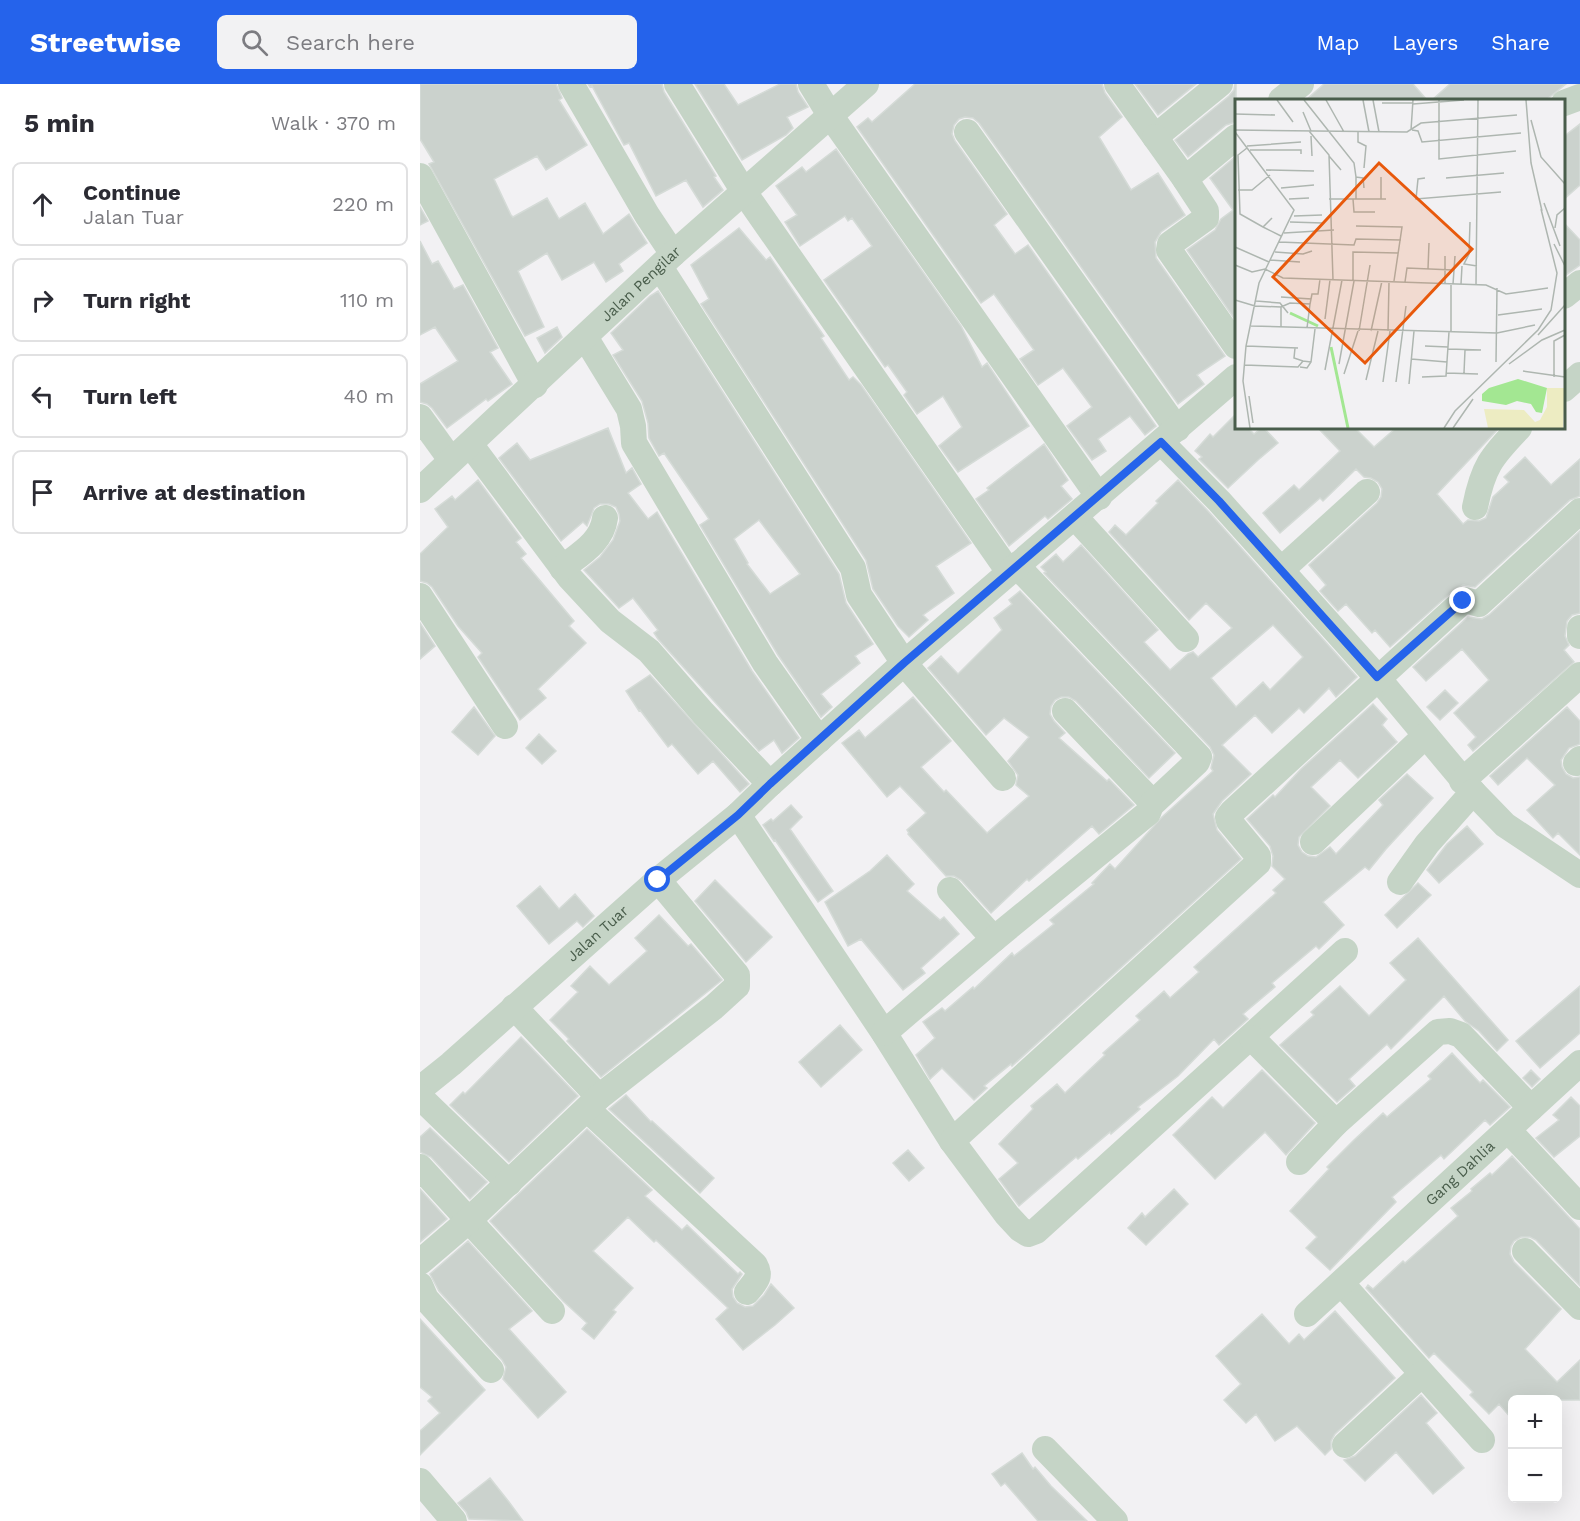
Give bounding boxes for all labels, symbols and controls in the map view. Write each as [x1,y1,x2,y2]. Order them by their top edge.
search box [217,15,637,69]
text: Streetwise [30,26,181,59]
icon: search [238,26,271,59]
text: Search here [286,30,415,55]
text: Map [1316,30,1359,55]
text: Layers [1392,30,1458,55]
text: Share [1491,30,1550,55]
inset map [1235,99,1565,429]
text: 5 min [24,108,95,138]
text: Walk · 370 m [271,111,396,135]
text: Continue [83,180,181,205]
icon: ahead [26,188,59,221]
text: 220 m [332,192,394,216]
text: Jalan Tuar [83,205,184,229]
street label: Jalan Pengilar [597,242,684,326]
icon: right [26,284,59,317]
text: Turn right [83,288,190,313]
text: 110 m [340,288,394,312]
icon: left [26,380,59,413]
text: Turn left [83,384,177,409]
text: 40 m [343,384,394,408]
icon: arrive [26,476,59,509]
text: Arrive at destination [83,480,306,505]
route end [1449,587,1475,613]
route start [644,866,670,892]
street label: Jalan Tuar [563,902,632,966]
street label: Gang Dahlia [1422,1137,1499,1209]
map controls [1508,1395,1562,1503]
button: + [1508,1395,1562,1449]
button: − [1508,1449,1562,1503]

